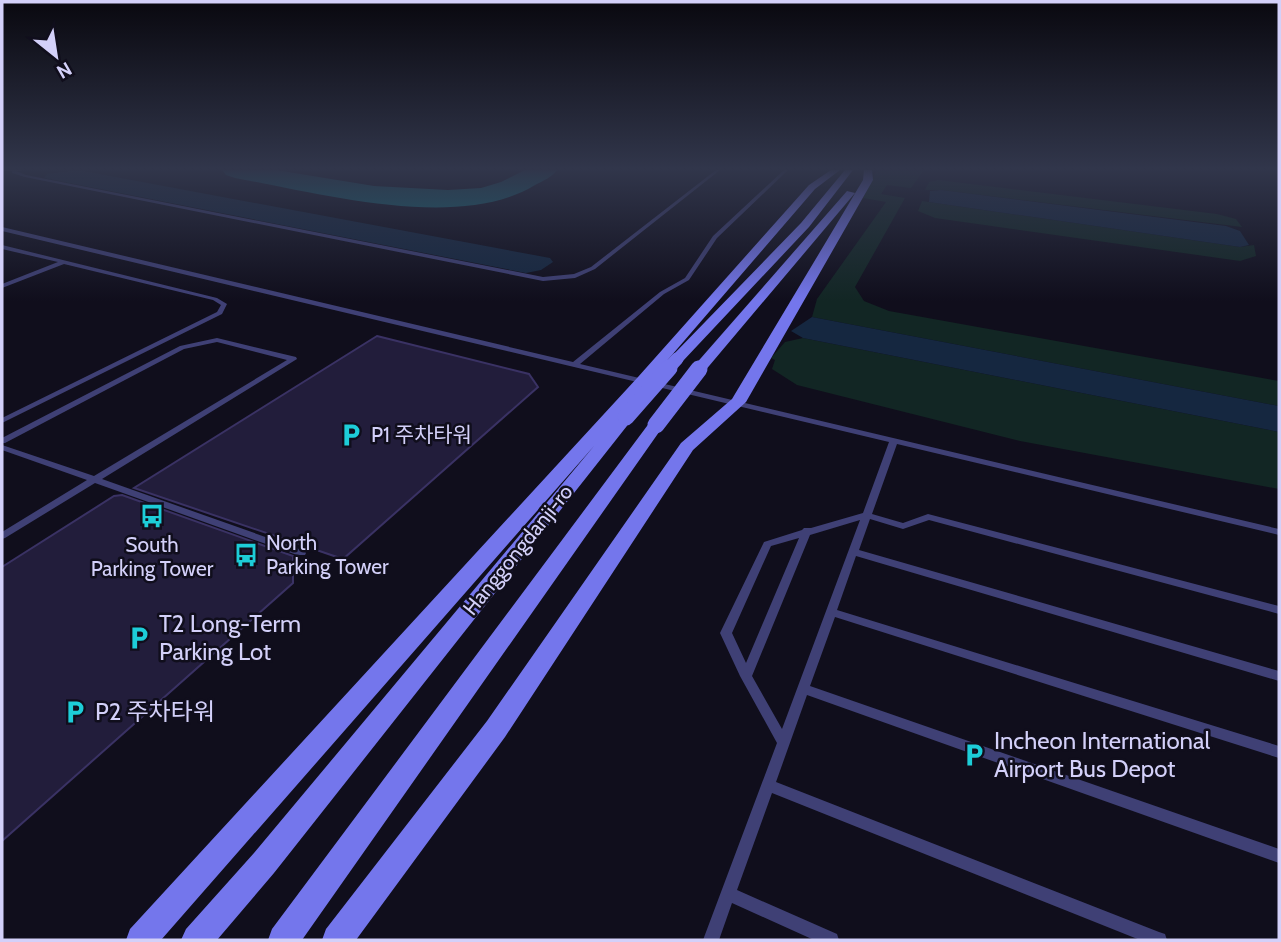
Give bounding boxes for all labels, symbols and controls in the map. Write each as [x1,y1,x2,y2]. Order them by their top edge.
north arrow [21,21,91,91]
text: N [53,57,76,84]
parking icon: P1 주차타워 [337,421,365,449]
place label: P1 주차타워 [371,422,472,447]
street label: Hanggongdanji-ro [457,480,579,620]
bus stop icon: South Parking Tower [138,502,166,530]
place label: North Parking Tower [266,530,389,579]
place label: South Parking Tower [91,532,214,581]
bus stop icon: North Parking Tower [232,541,260,569]
place label: T2 Long-Term Parking Lot [159,609,301,666]
parking icon: T2 Long-Term Parking Lot [125,624,153,652]
place label: P2 주차타워 [95,697,215,726]
parking icon: P2 주차타워 [61,698,89,726]
place label: Incheon International Airport Bus Depot [994,726,1211,783]
parking icon: Incheon International Airport Bus Depot [960,741,988,769]

